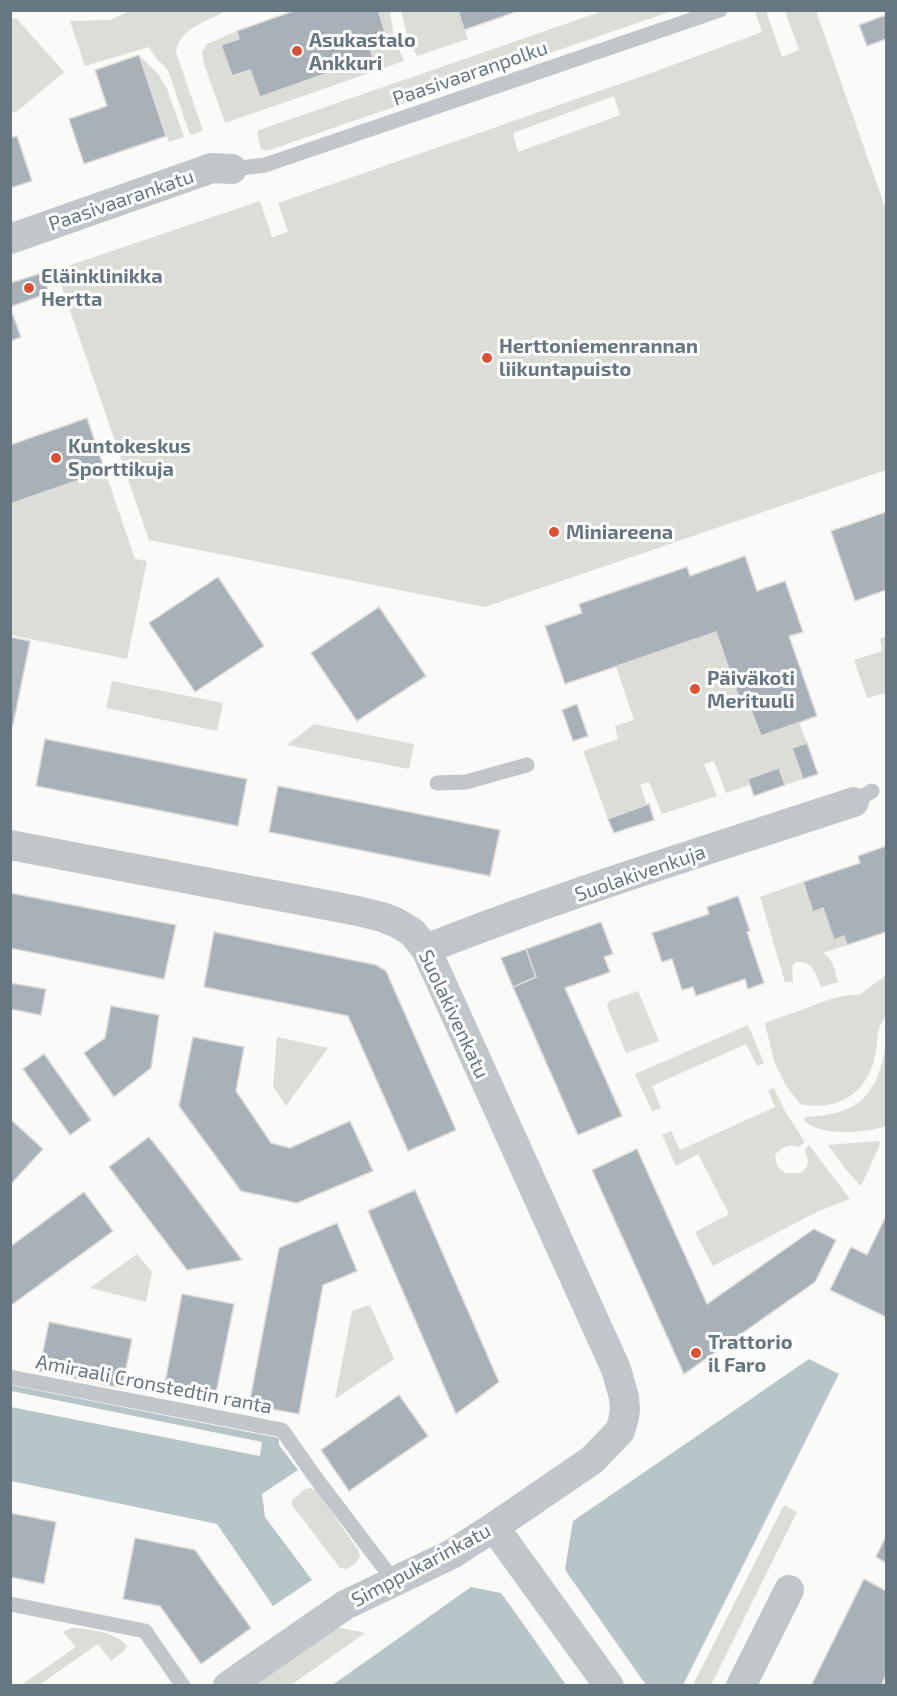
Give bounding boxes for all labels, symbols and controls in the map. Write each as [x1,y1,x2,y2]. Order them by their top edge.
place label: Asukastalo Ankkuri [309,27,416,74]
street label: Paasivaaranpolku [389,34,550,110]
marker: Asukastalo Ankkuri [290,44,304,58]
street label: Paasivaarankatu [45,163,196,235]
place label: Eläinklinikka Hertta [41,263,163,310]
marker: Eläinklinikka Hertta [22,281,36,295]
place label: Herttoniemenrannan liikuntapuisto [499,333,698,380]
marker: Herttoniemenrannan liikuntapuisto [480,351,494,365]
place label: Kuntokeskus Sporttikuja [68,433,191,480]
marker: Kuntokeskus Sporttikuja [49,451,63,465]
place label: Miniareena [566,519,673,543]
marker: Miniareena [547,525,561,539]
place label: Päiväkoti Merituuli [707,665,795,712]
marker: Päiväkoti Merituuli [688,682,702,696]
street label: Suolakivenkuja [571,838,708,906]
street label: Suolakivenkatu [415,945,495,1082]
place label: Trattorio il Faro [708,1329,792,1376]
marker: Trattorio il Faro [689,1346,703,1360]
street label: Amiraali Cronstedtin ranta [34,1348,274,1418]
street label: Simppukarinkatu [347,1517,494,1611]

